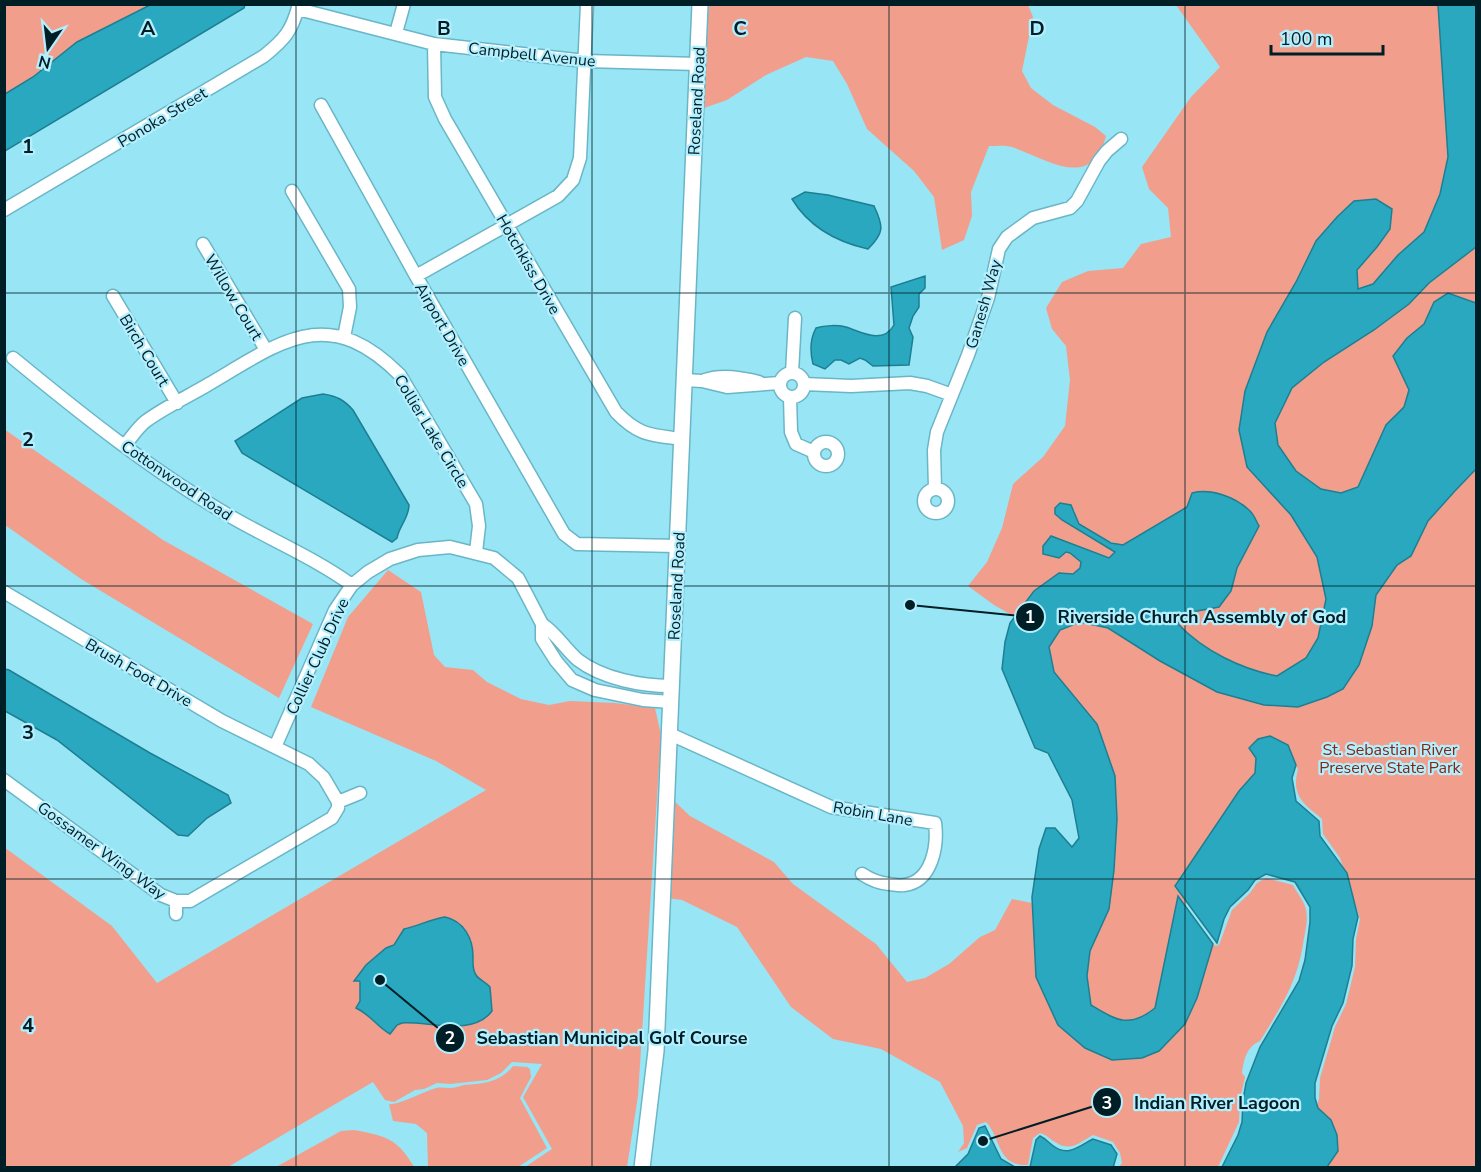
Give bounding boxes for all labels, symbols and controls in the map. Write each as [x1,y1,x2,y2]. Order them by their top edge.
text: A [141,15,156,42]
text: B [437,15,451,42]
text: C [733,15,747,42]
text: D [1029,15,1045,42]
north arrow [18,18,78,78]
scale bar [1271,18,1384,56]
text: 100 m [1280,27,1332,51]
street label: Campbell Avenue [467,37,597,73]
street label: Roseland Road [683,46,711,156]
text: N [36,49,53,74]
street label: Ponoka Street [114,82,212,153]
text: 1 [22,133,34,160]
street label: Hotchkiss Drive [491,210,566,319]
street label: Willow Court [199,250,268,345]
street label: Ganesh Way [961,256,1007,351]
street label: Airport Drive [409,279,475,370]
street label: Birch Court [114,310,175,391]
street label: Collier Lake Circle [389,371,474,492]
text: 2 [22,426,34,453]
street label: Cottonwood Road [117,435,236,526]
street label: Roseland Road [663,531,691,641]
street label: Collier Club Drive [281,594,355,718]
callout: Riverside Church Assembly of God [1015,599,1358,635]
text: 1 [1025,605,1035,629]
text: Riverside Church Assembly of God [1058,605,1346,629]
street label: Brush Foot Drive [81,633,196,712]
text: 3 [22,719,34,746]
park label: St. Sebastian River Preserve State Park [1319,739,1462,779]
street label: Robin Lane [831,796,914,832]
street label: Gossamer Wing Way [33,797,171,905]
text: 4 [22,1012,34,1039]
callout: Sebastian Municipal Golf Course [435,1020,760,1056]
text: 2 [445,1026,455,1050]
text: Sebastian Municipal Golf Course [476,1026,748,1050]
callout: Indian River Lagoon [1092,1084,1312,1120]
text: 3 [1102,1091,1112,1115]
text: Indian River Lagoon [1134,1091,1300,1115]

